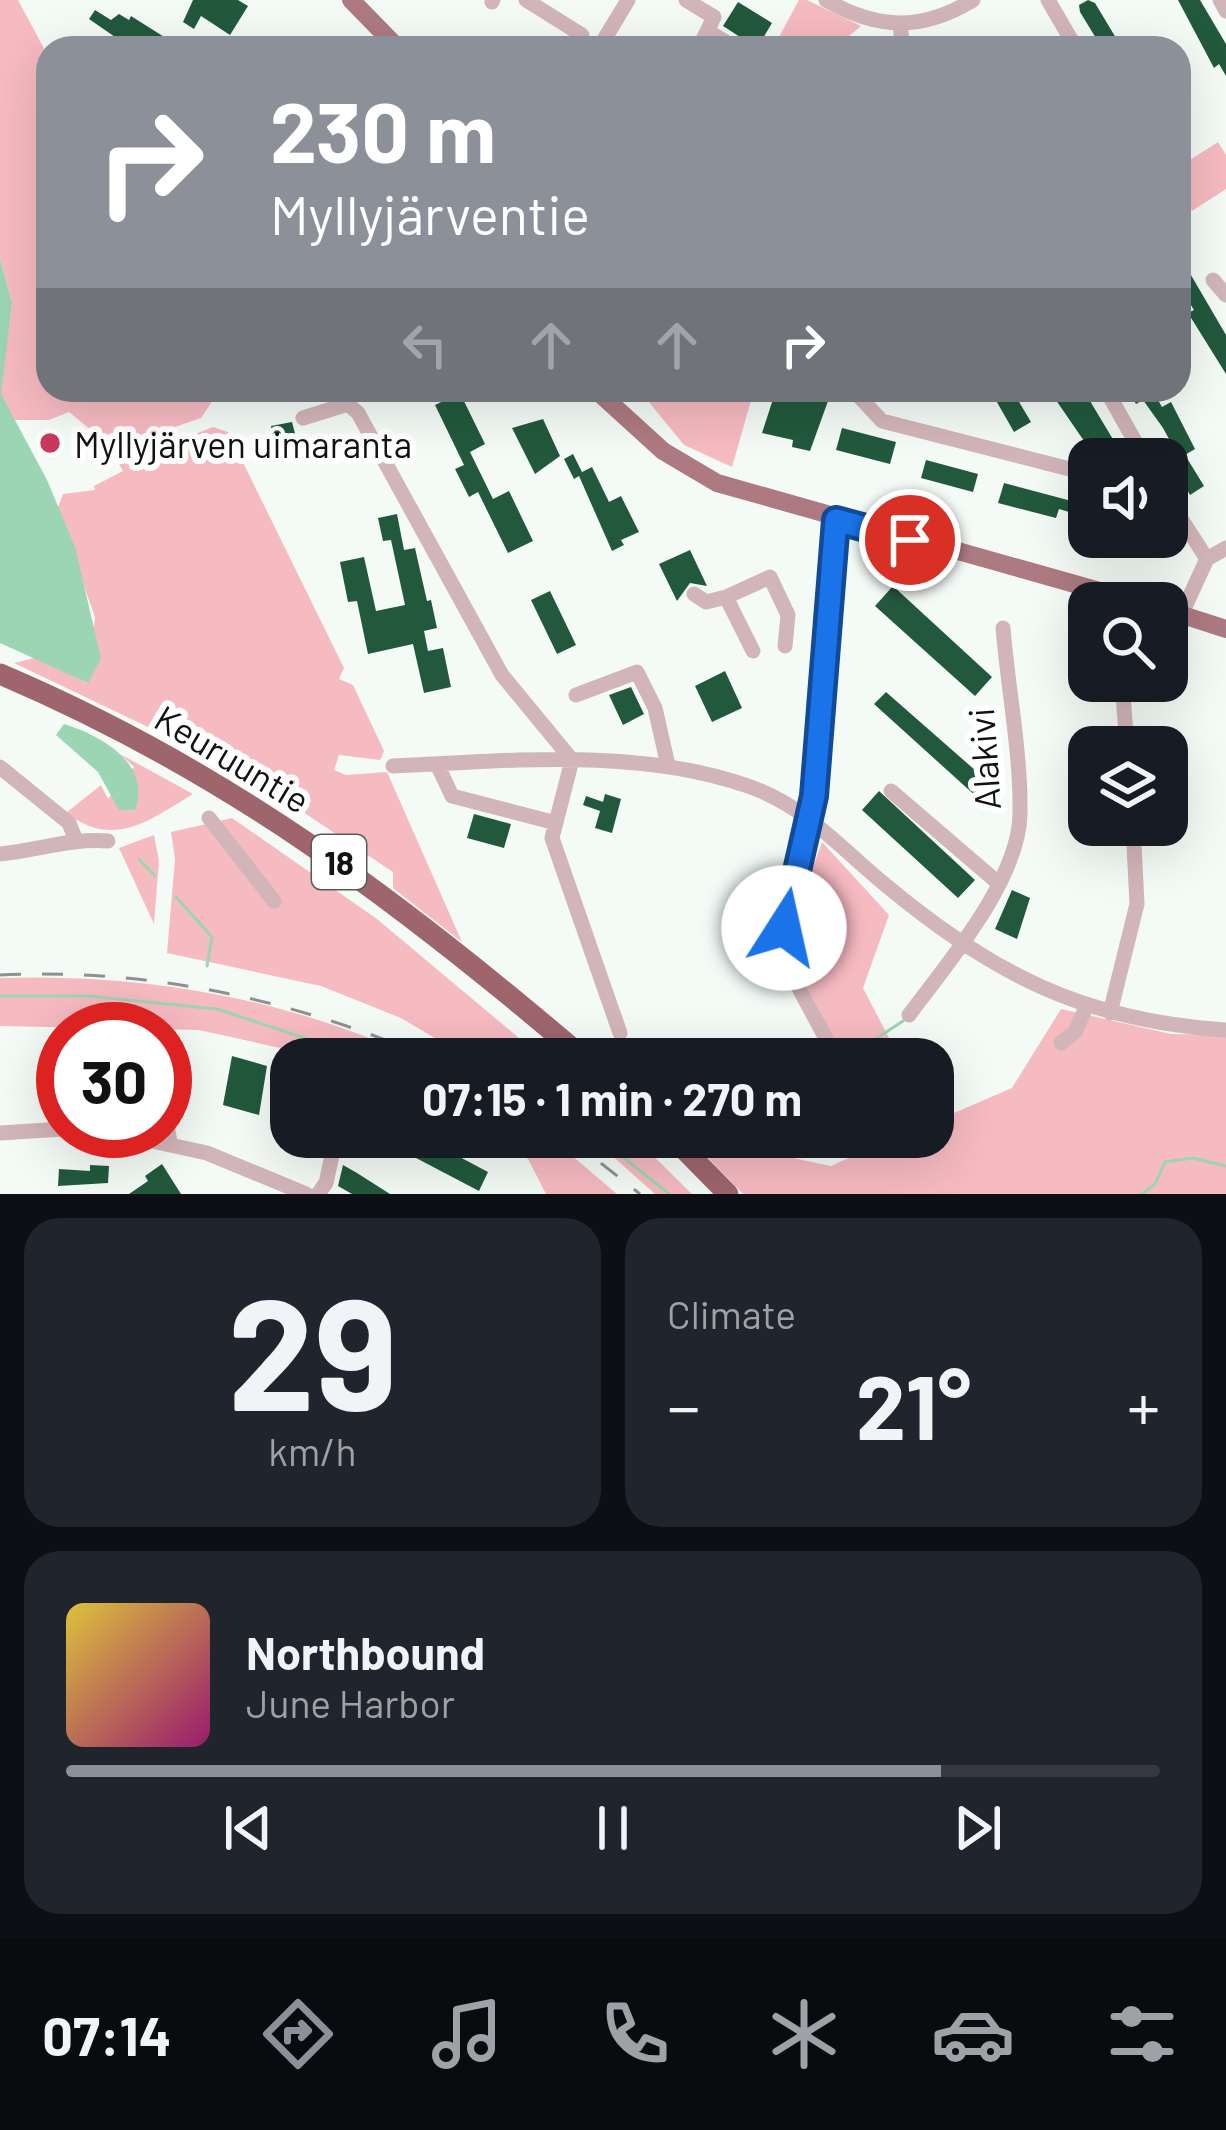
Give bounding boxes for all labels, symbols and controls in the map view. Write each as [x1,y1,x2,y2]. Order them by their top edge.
text: 230 m [270,79,496,180]
icon: right [72,84,228,240]
text: Myllyjärventie [270,181,590,246]
icon: left [392,312,458,378]
icon: ahead [518,312,584,378]
icon: ahead [644,312,710,378]
icon: right [770,312,836,378]
place label: Myllyjärven uimaranta [74,422,412,465]
marker: Myllyjärven uimaranta [37,430,63,456]
map controls [1068,438,1188,846]
button: sound [1068,438,1188,558]
pin [859,489,961,591]
icon: arrive [877,507,943,573]
button: search [1068,582,1188,702]
street label: Keuruuntie [148,695,318,821]
street label: Alakivi [958,707,1008,811]
button: layers [1068,726,1188,846]
road number: 18 [312,835,366,889]
position arrow [721,865,847,991]
speed limit sign: 30 [36,1002,192,1158]
text: 07:15 · 1 min · 270 m [422,1071,802,1125]
text: 29 [227,1255,398,1442]
text: Climate [667,1290,796,1337]
text: 21° [856,1350,971,1458]
text: − [667,1365,700,1444]
text: + [1127,1365,1160,1444]
text: km/h [268,1427,357,1474]
text: Northbound [246,1625,485,1679]
text: June Harbor [246,1679,455,1726]
icon: previous [215,1795,281,1861]
icon: pause [580,1795,646,1861]
icon: next [945,1795,1011,1861]
icon: directions [256,1992,340,2076]
icon: music [425,1992,509,2076]
icon: phone [593,1992,677,2076]
icon: climate [762,1992,846,2076]
icon: car [931,1992,1015,2076]
icon: filters [1100,1992,1184,2076]
text: 07:14 [42,2002,171,2067]

